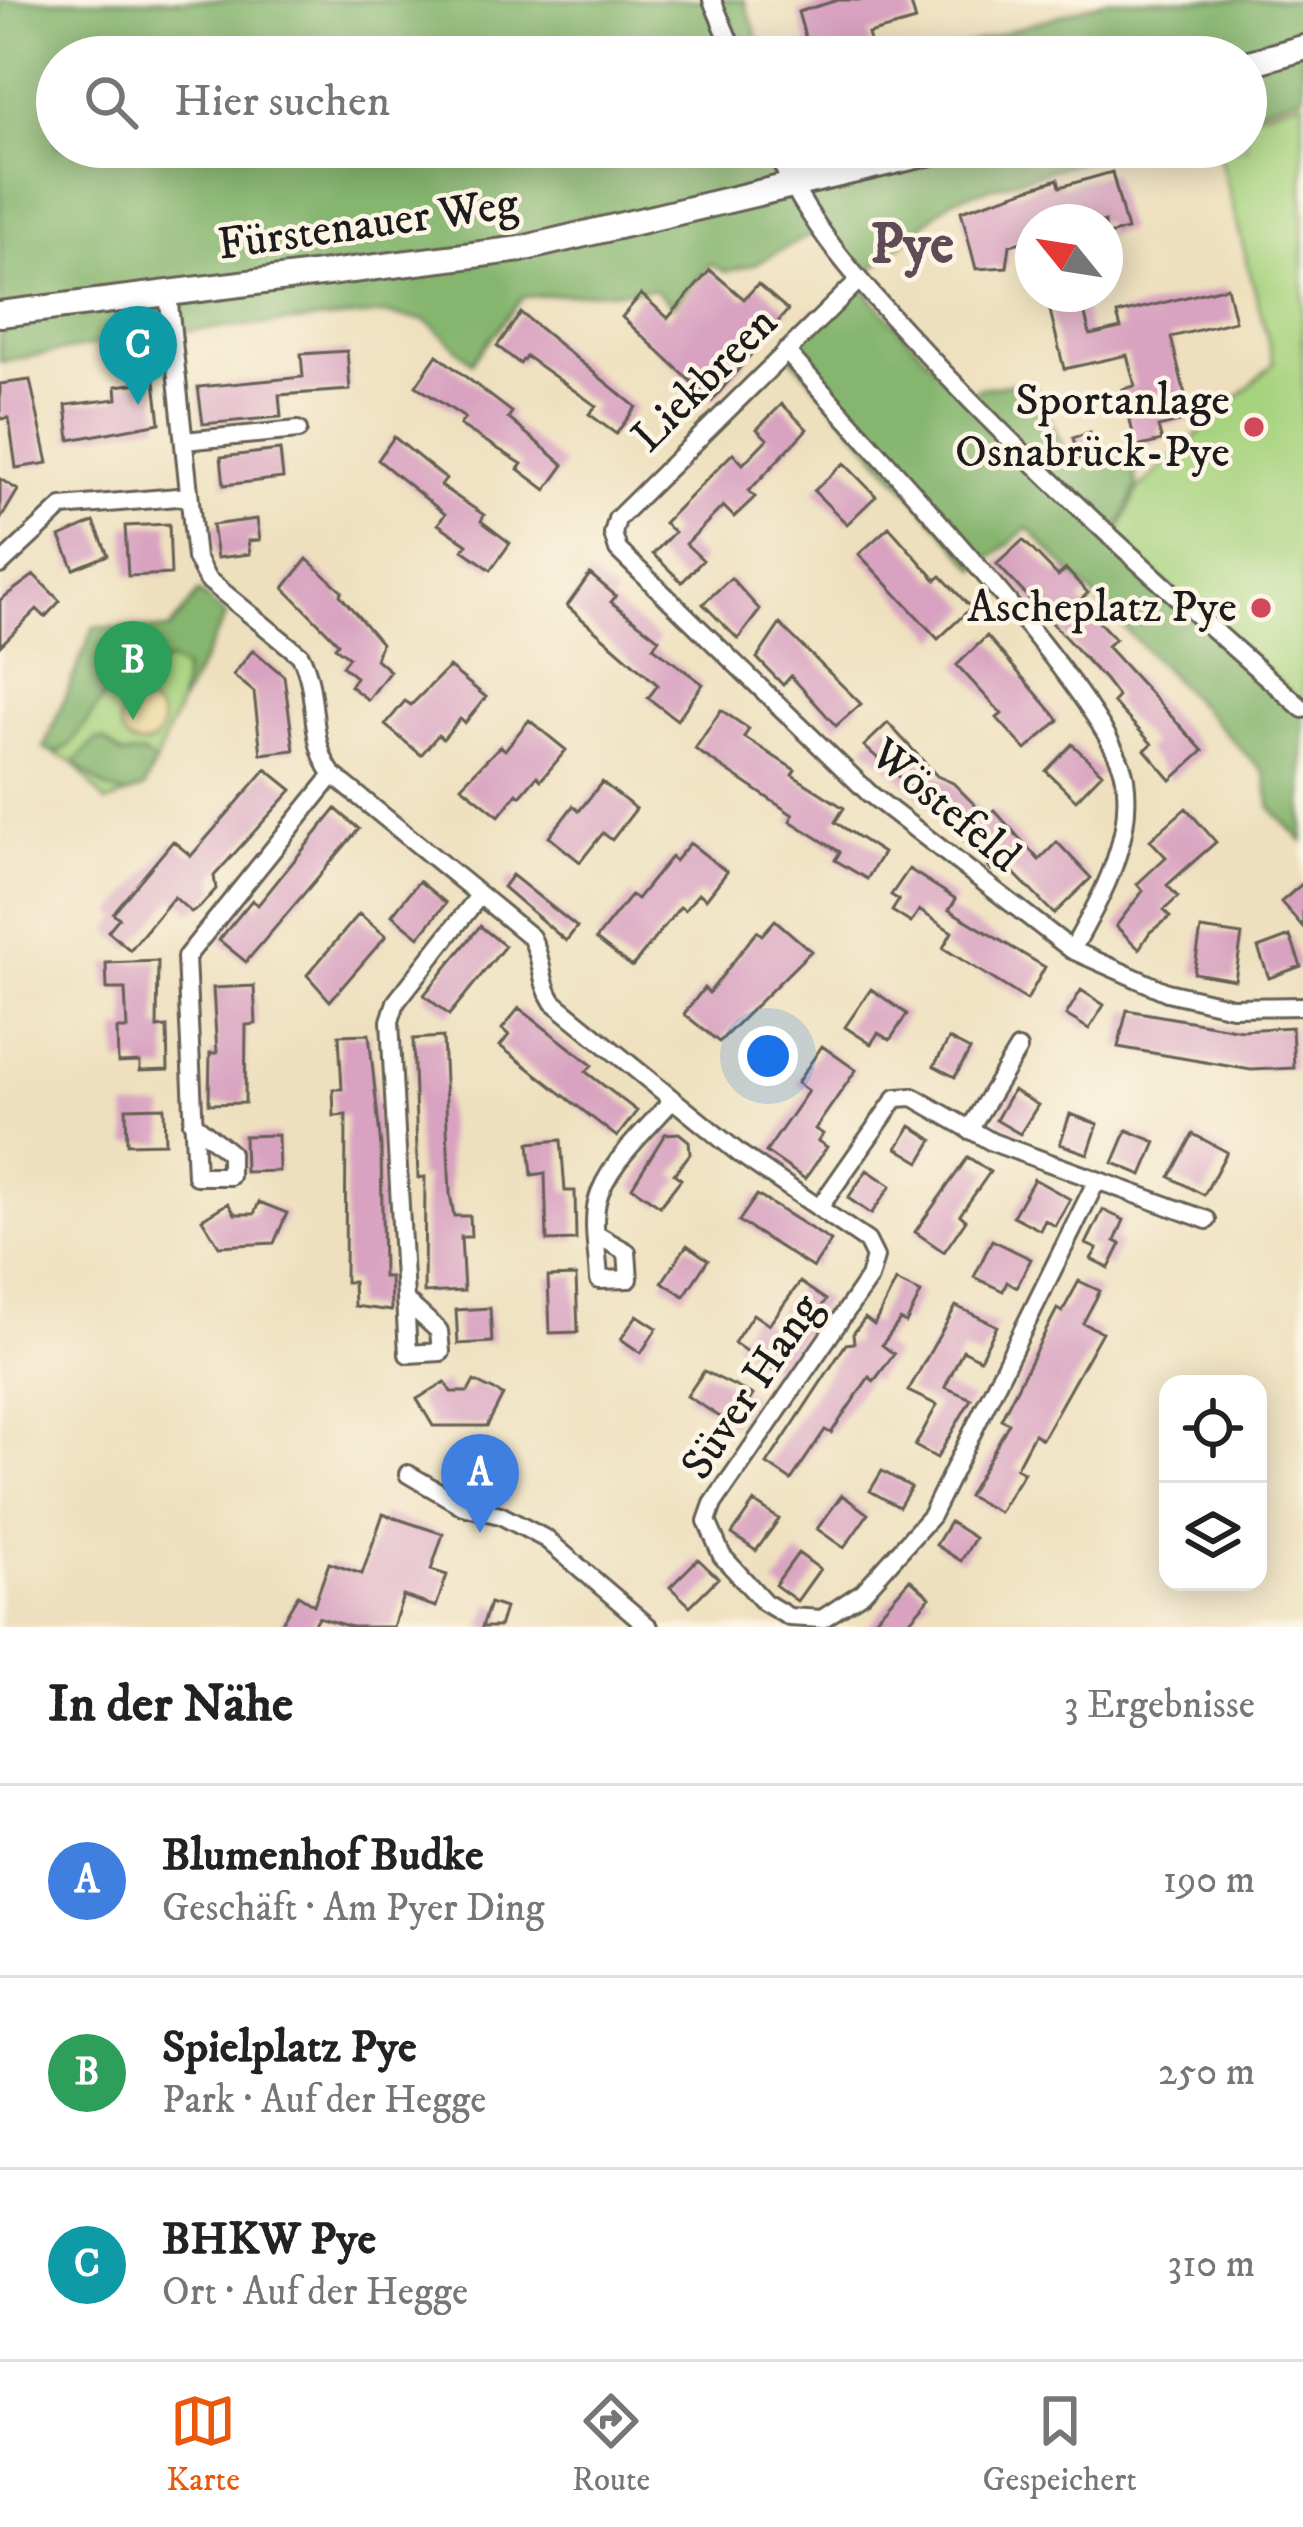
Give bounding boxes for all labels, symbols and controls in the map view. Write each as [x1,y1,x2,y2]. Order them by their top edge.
search box [36,36,1267,168]
icon: search [78,69,144,135]
text: Hier suchen [174,74,390,130]
street label: Fürstenauer Weg [214,176,522,274]
north arrow [1015,204,1123,312]
district label: Pye [870,210,954,281]
street label: Liekbreen [620,295,790,465]
pin: C [99,306,177,405]
place label: Sportanlage Osnabrück-Pye [955,373,1230,481]
marker: Sportanlage Osnabrück-Pye [1241,414,1267,440]
place label: Ascheplatz Pye [967,580,1237,636]
marker: Ascheplatz Pye [1248,595,1274,621]
pin: B [94,621,172,720]
street label: Wöstefeld [858,726,1032,885]
your location [738,1026,798,1086]
street label: Süver Hang [669,1283,835,1491]
map controls [1159,1375,1267,1591]
button: locate [1159,1375,1267,1483]
pin: A [441,1434,519,1533]
button: layers [1159,1483,1267,1591]
text: In der Nähe [48,1673,293,1737]
text: 3 Ergebnisse [1064,1681,1255,1730]
text: Blumenhof Budke [162,1828,484,1884]
text: A [75,1856,99,1905]
text: 190 m [1163,1856,1255,1905]
text: Geschäft · Am Pyer Ding [162,1884,544,1933]
text: Spielplatz Pye [162,2020,417,2076]
text: B [75,2048,99,2097]
text: 250 m [1158,2048,1255,2097]
text: Park · Auf der Hegge [162,2076,486,2125]
text: BHKW Pye [162,2212,376,2268]
text: C [74,2240,100,2289]
text: 310 m [1168,2240,1255,2289]
text: Ort · Auf der Hegge [162,2268,468,2317]
tab: Karte [166,2388,240,2501]
tab: Route [572,2388,650,2501]
tab: Gespeichert [982,2388,1137,2501]

